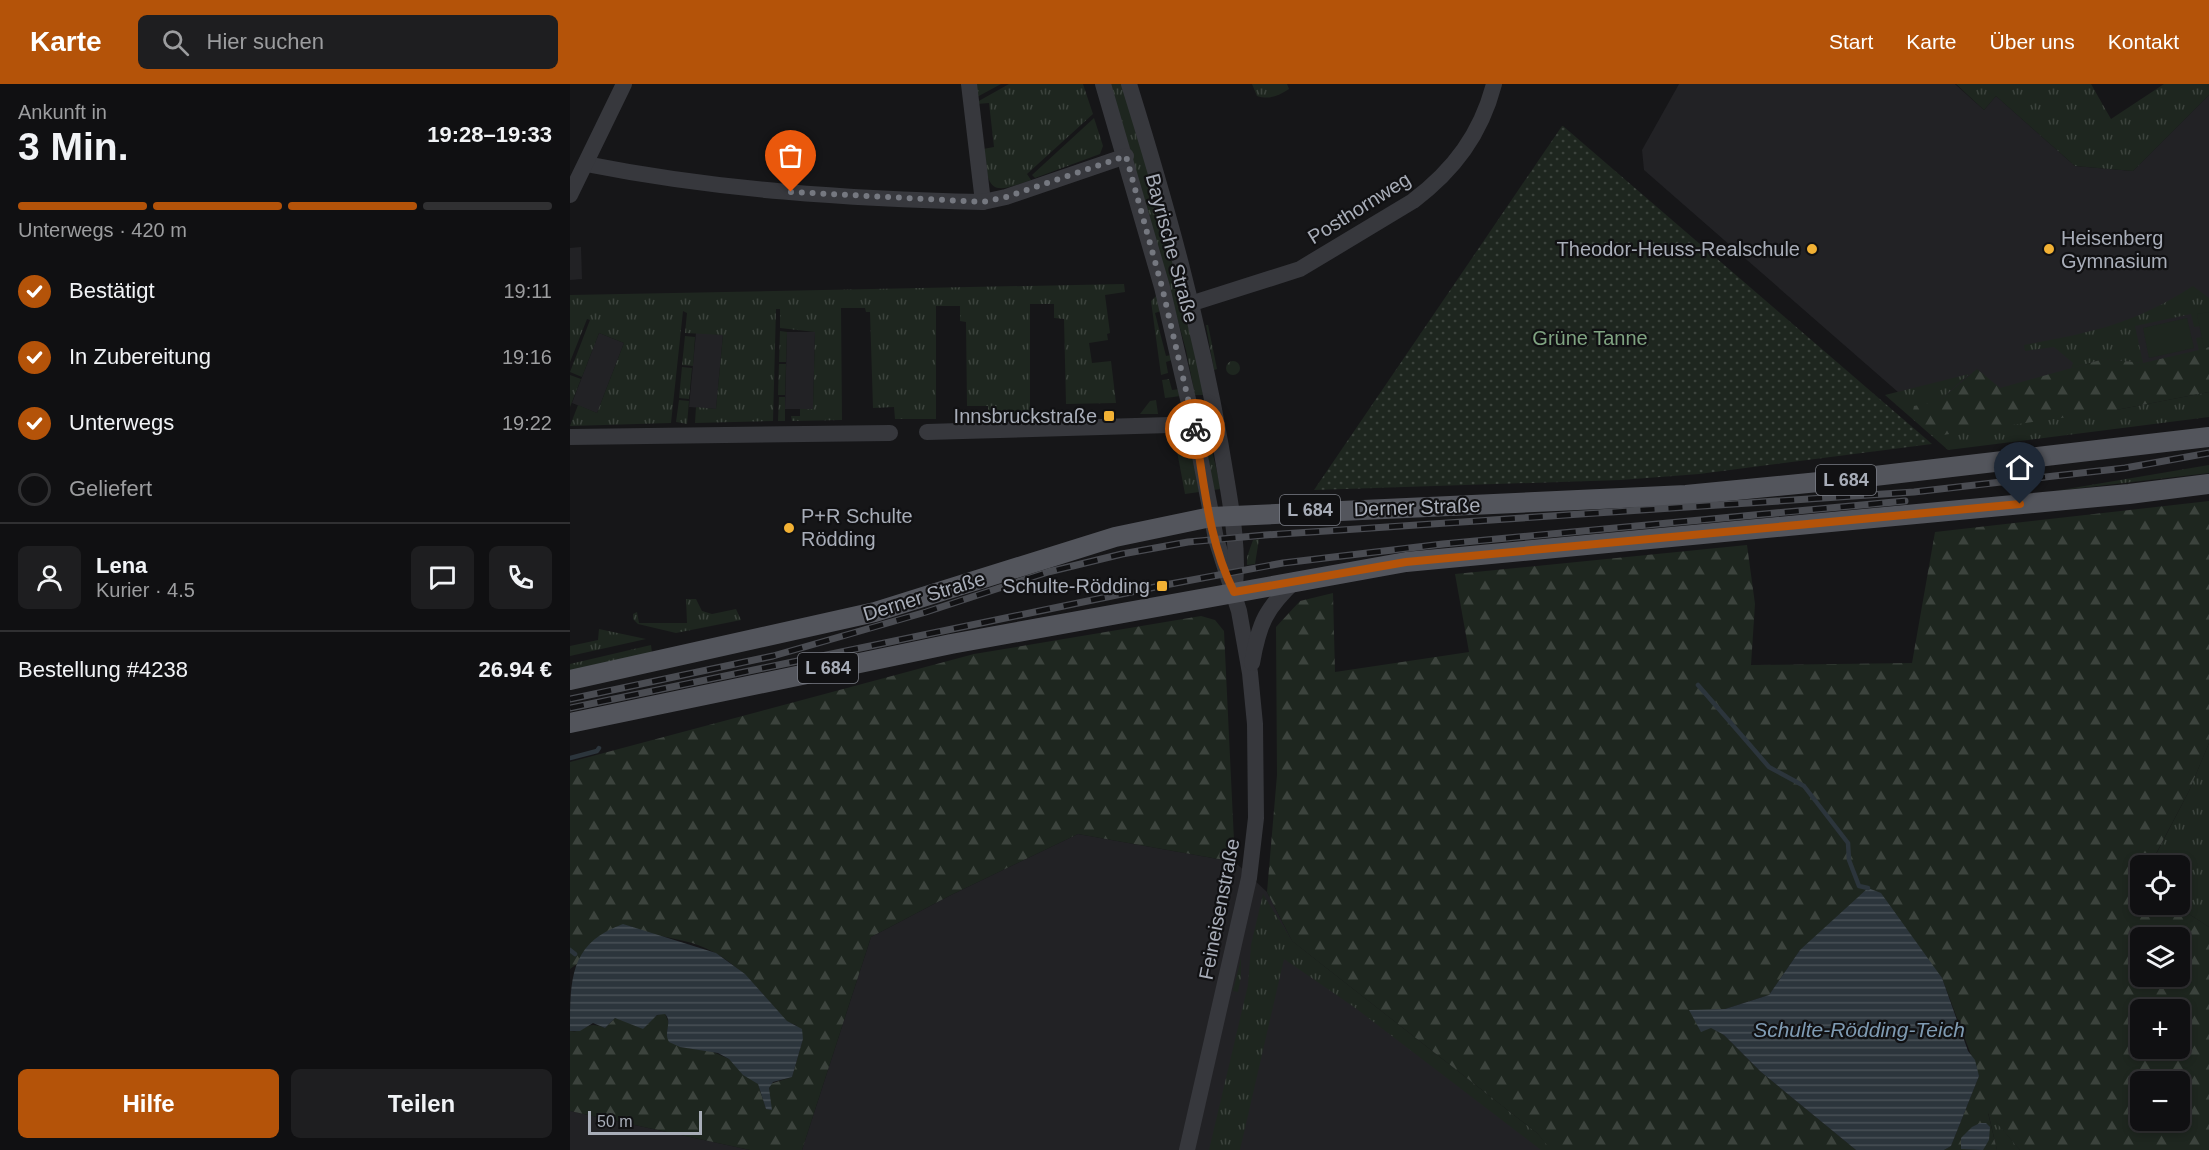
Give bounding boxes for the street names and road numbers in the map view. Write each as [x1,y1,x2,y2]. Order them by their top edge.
street label: Posthornweg [1304,168,1414,248]
street label: Bayrische Straße [1142,171,1202,325]
road number: L 684 [1816,465,1876,495]
street label: Derner Straße [1353,494,1481,520]
road number: L 684 [1280,495,1340,525]
street label: Derner Straße [860,567,988,625]
road number: L 684 [798,653,858,683]
street label: Feineisenstraße [1195,837,1243,981]

